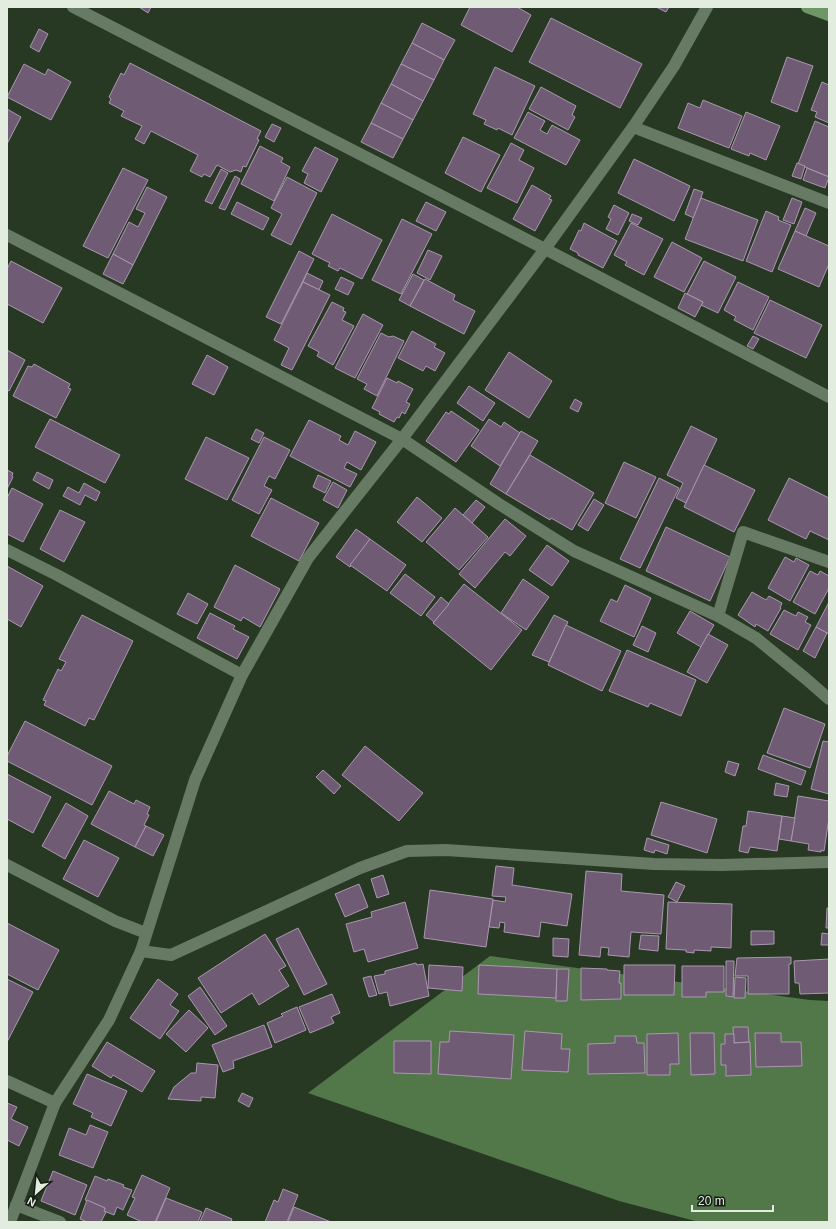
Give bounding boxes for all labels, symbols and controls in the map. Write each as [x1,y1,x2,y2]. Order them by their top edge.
north arrow [16,1173,56,1213]
scale bar [692,1187,773,1213]
text: 20 m [698,1194,725,1208]
text: N [25,1195,38,1209]

